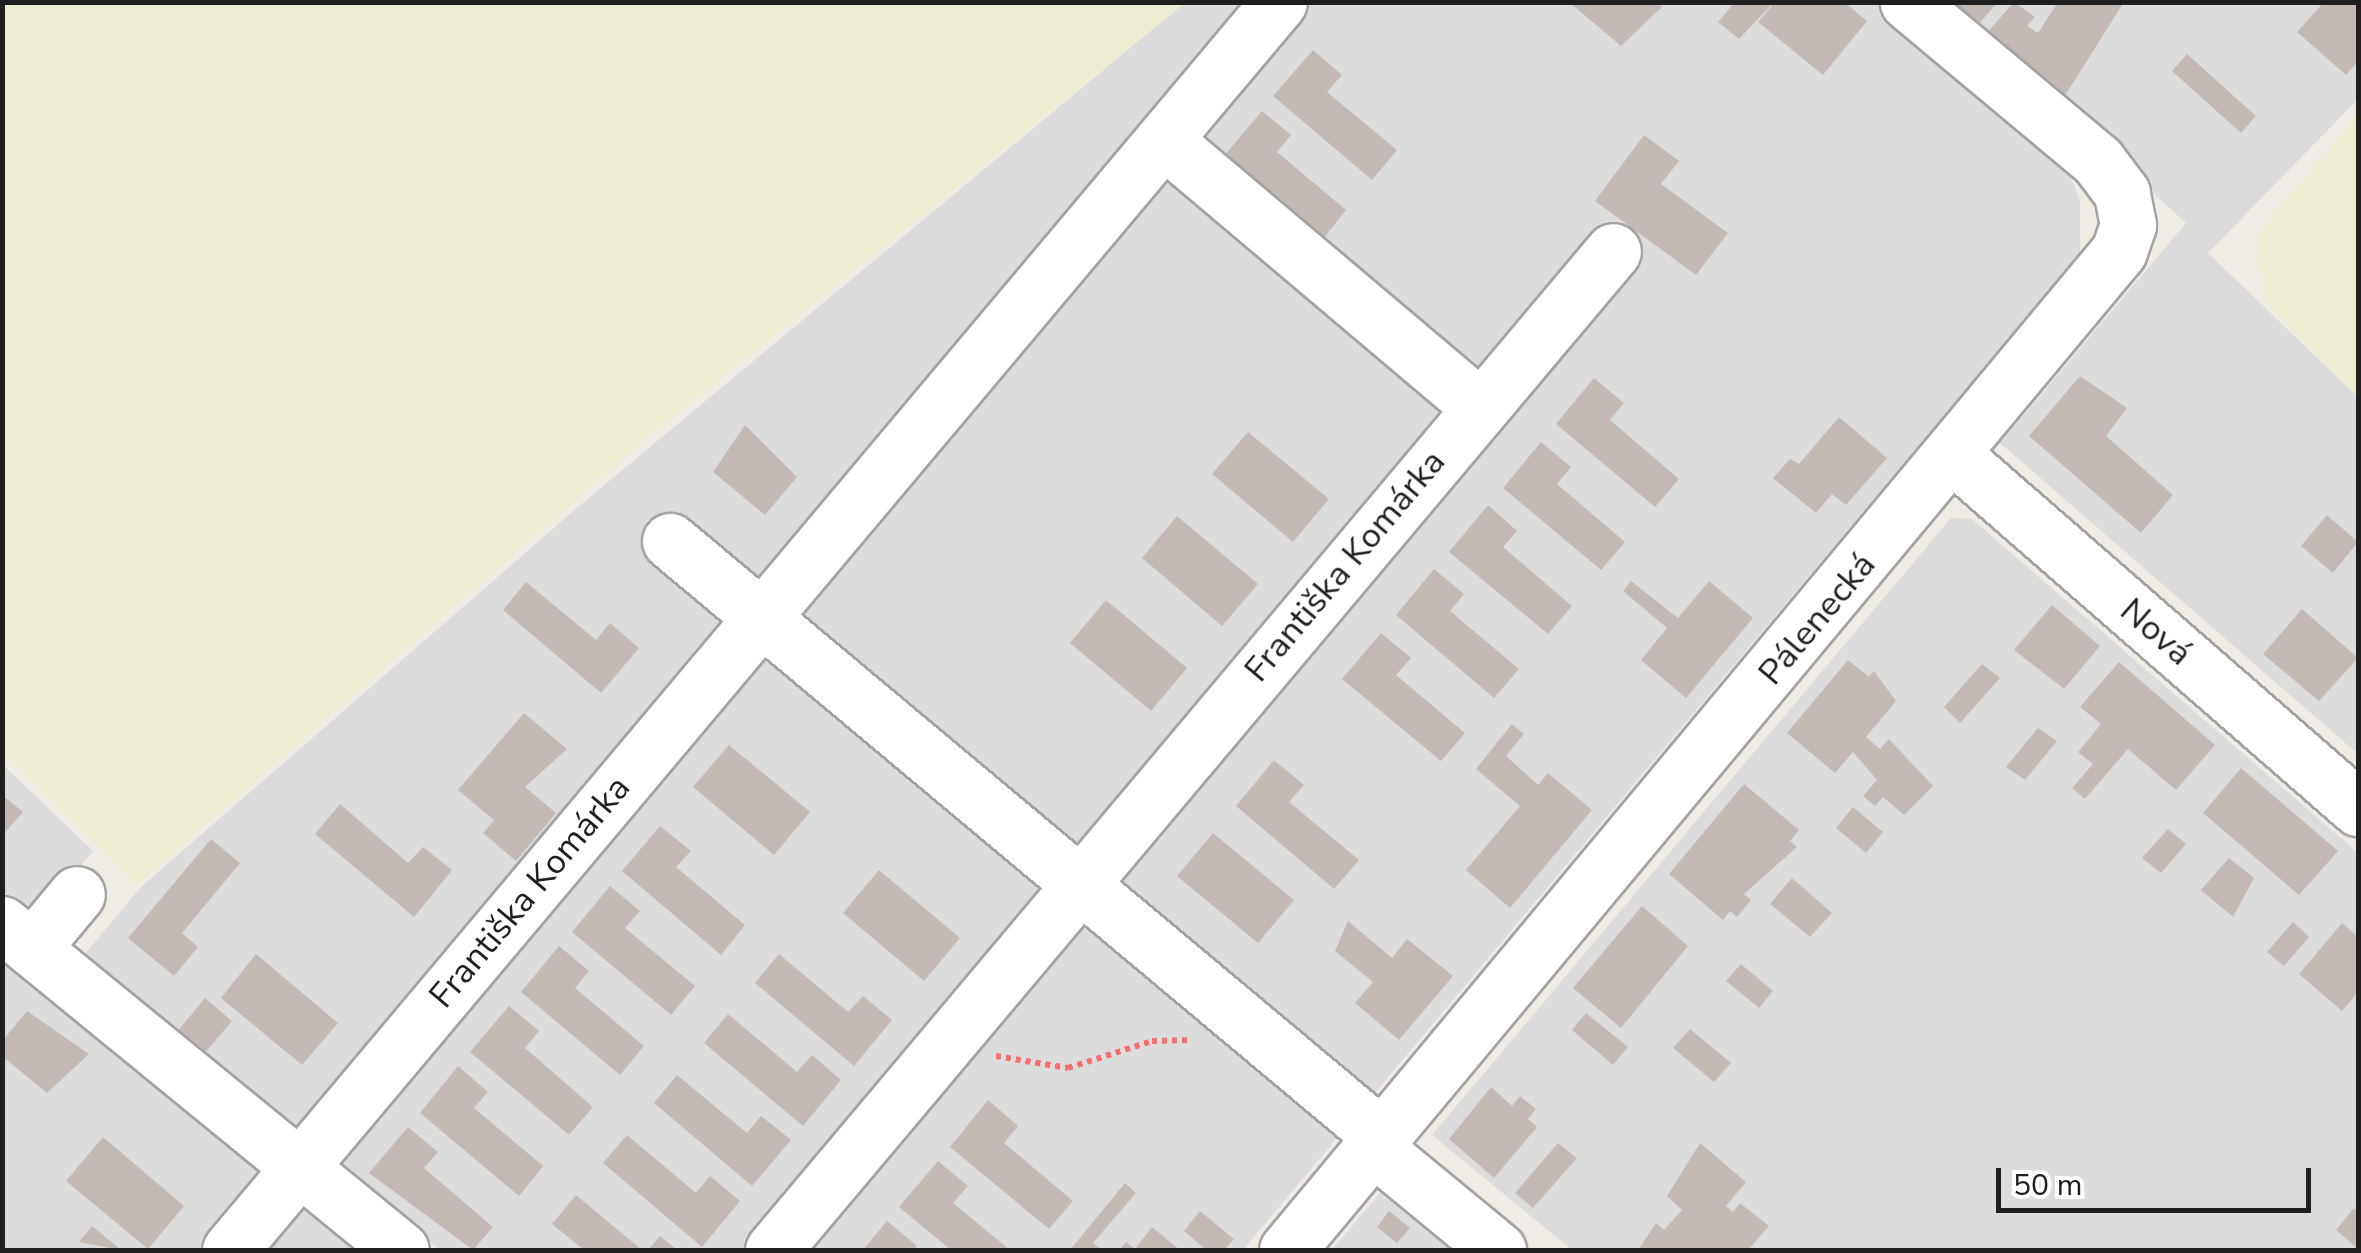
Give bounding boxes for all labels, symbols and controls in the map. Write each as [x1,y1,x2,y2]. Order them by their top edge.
street label: Františka Komárka [1236,442,1454,690]
street label: Pálenecká [1750,545,1884,693]
street label: Nová [2112,589,2200,675]
street label: Františka Komárka [421,768,639,1016]
scale bar [2001,1148,2316,1210]
text: 50 m [2013,1165,2082,1206]

